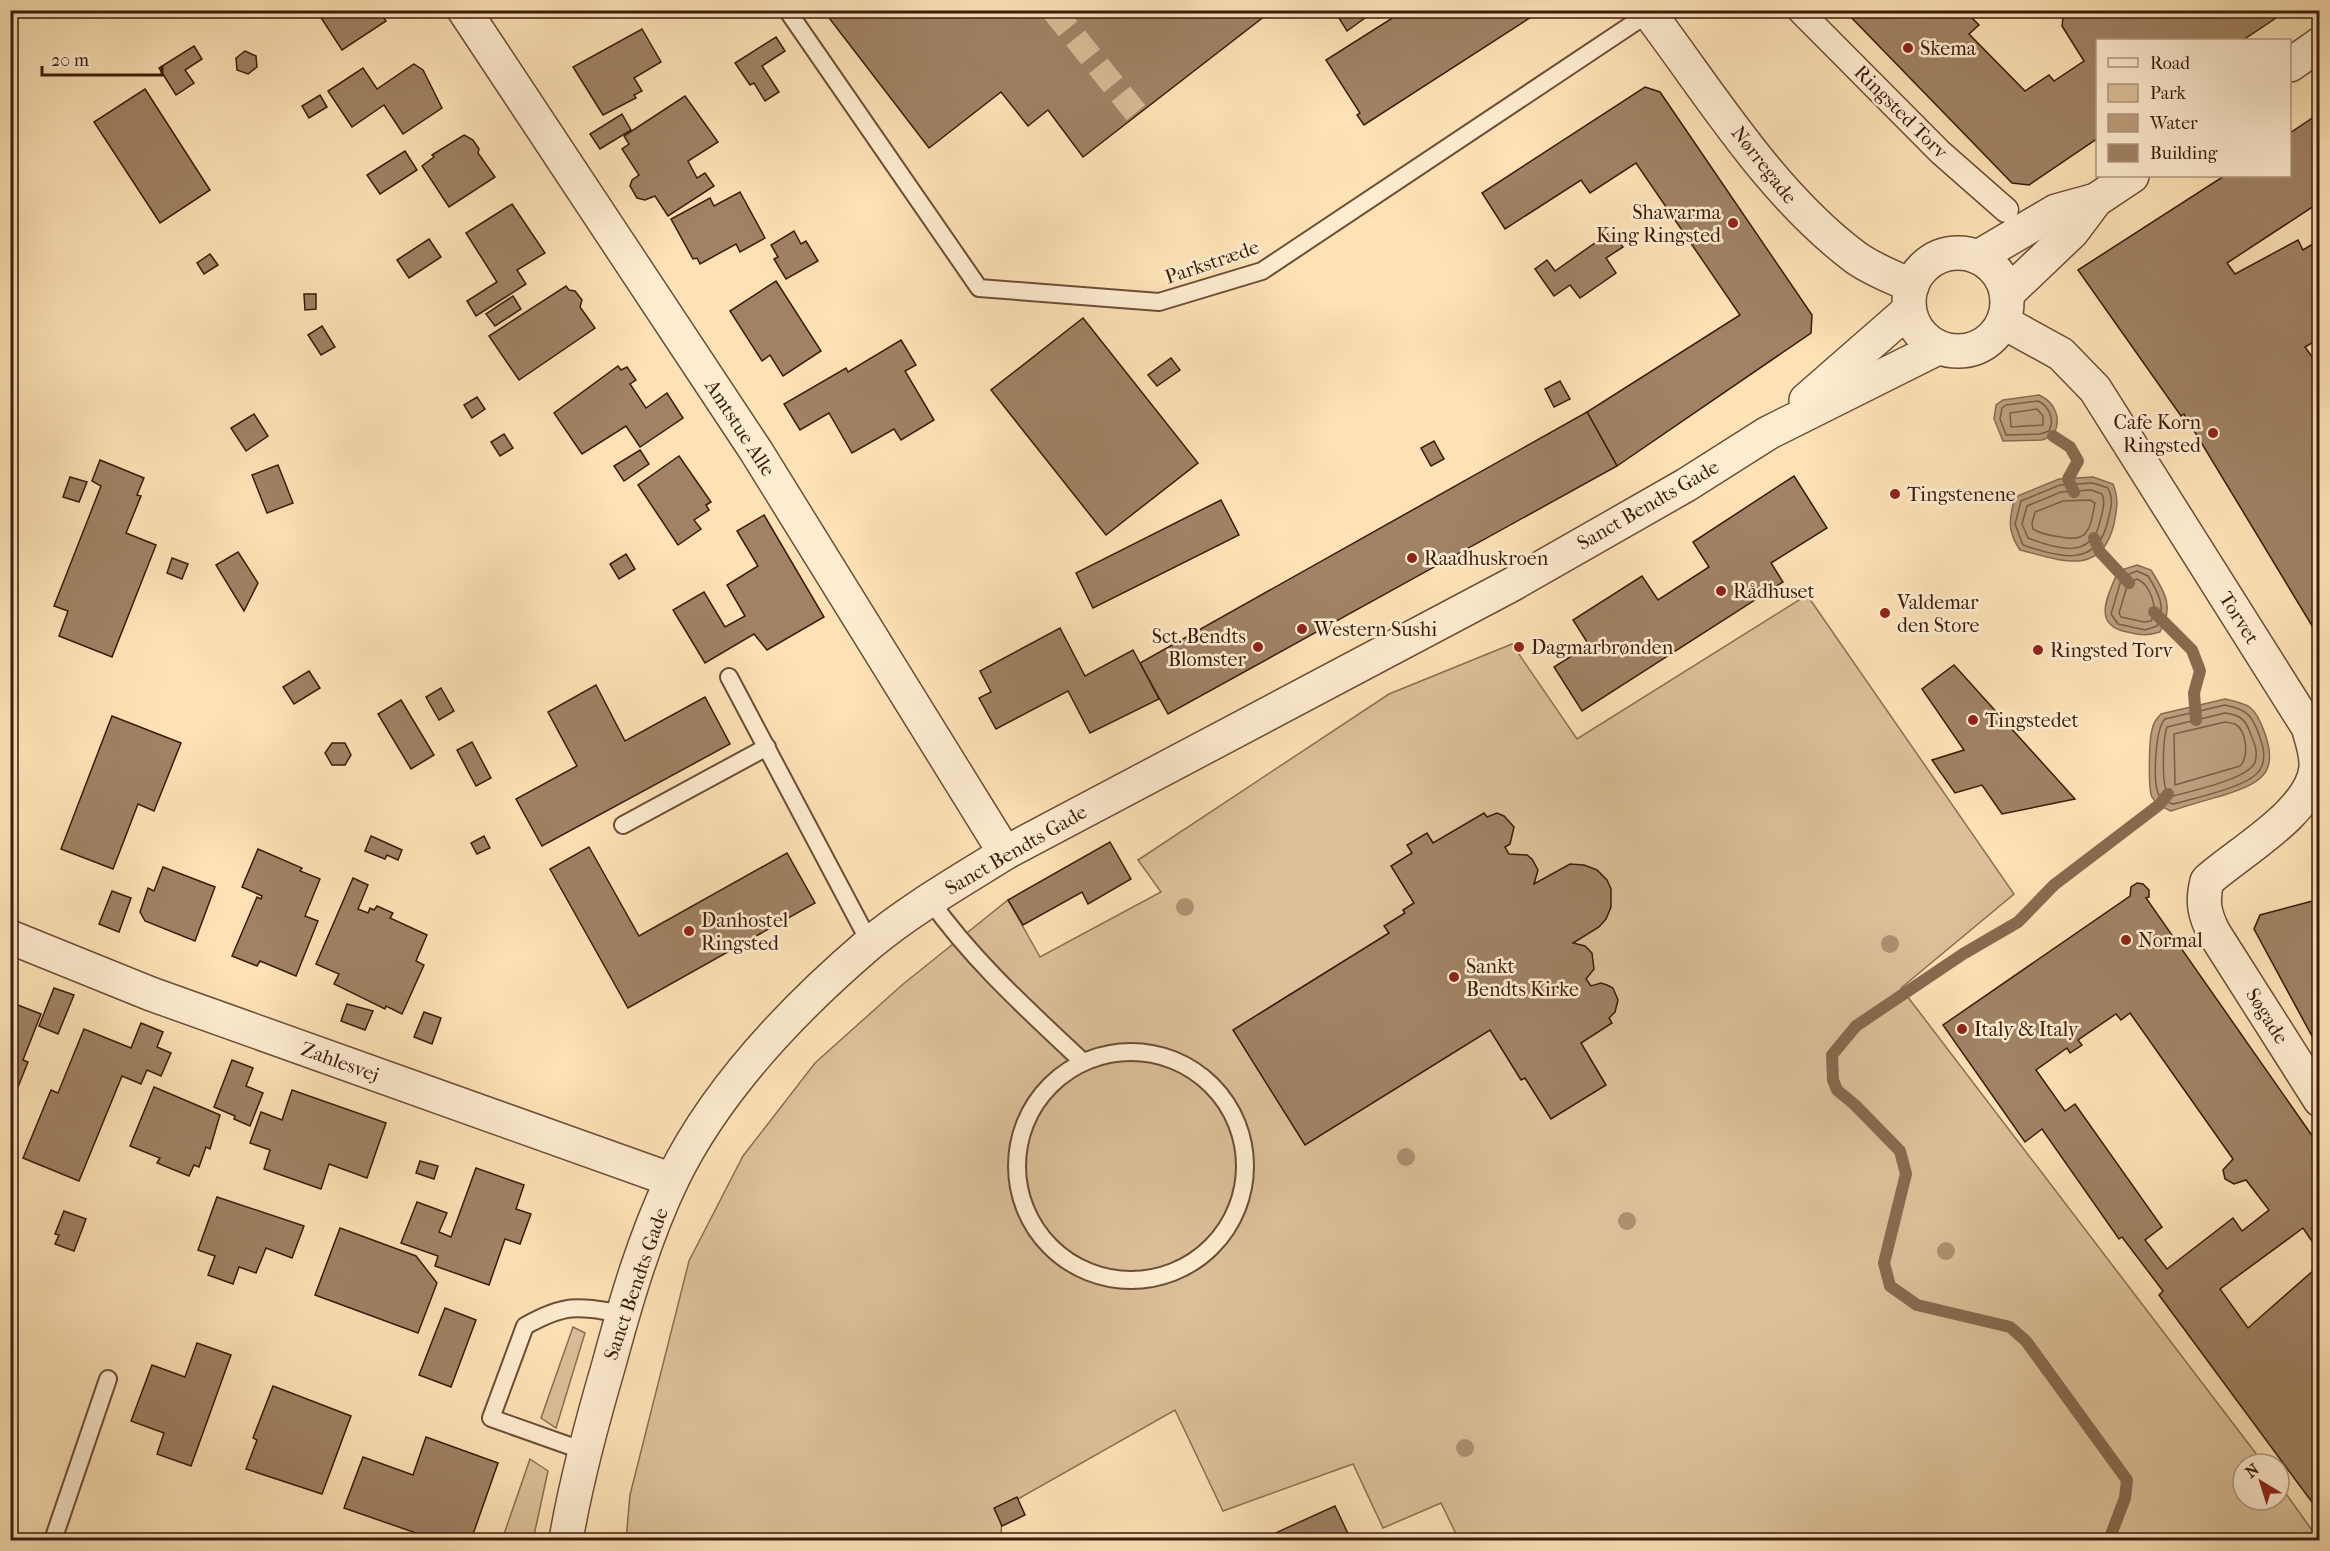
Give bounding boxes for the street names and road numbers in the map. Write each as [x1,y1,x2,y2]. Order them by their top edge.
street label: Ringsted Torv [1850,61,1953,164]
street label: Nørregade [1727,122,1802,209]
street label: Parkstræde [1162,235,1262,289]
street label: Amtstue Alle [700,375,780,481]
street label: Sanct Bendts Gade [1573,455,1723,555]
street label: Torvet [2214,588,2264,648]
street label: Sanct Bendts Gade [941,800,1091,900]
street label: Søgade [2241,984,2293,1048]
street label: Zahlesvej [298,1037,382,1087]
street label: Sanct Bendts Gade [599,1205,673,1363]

